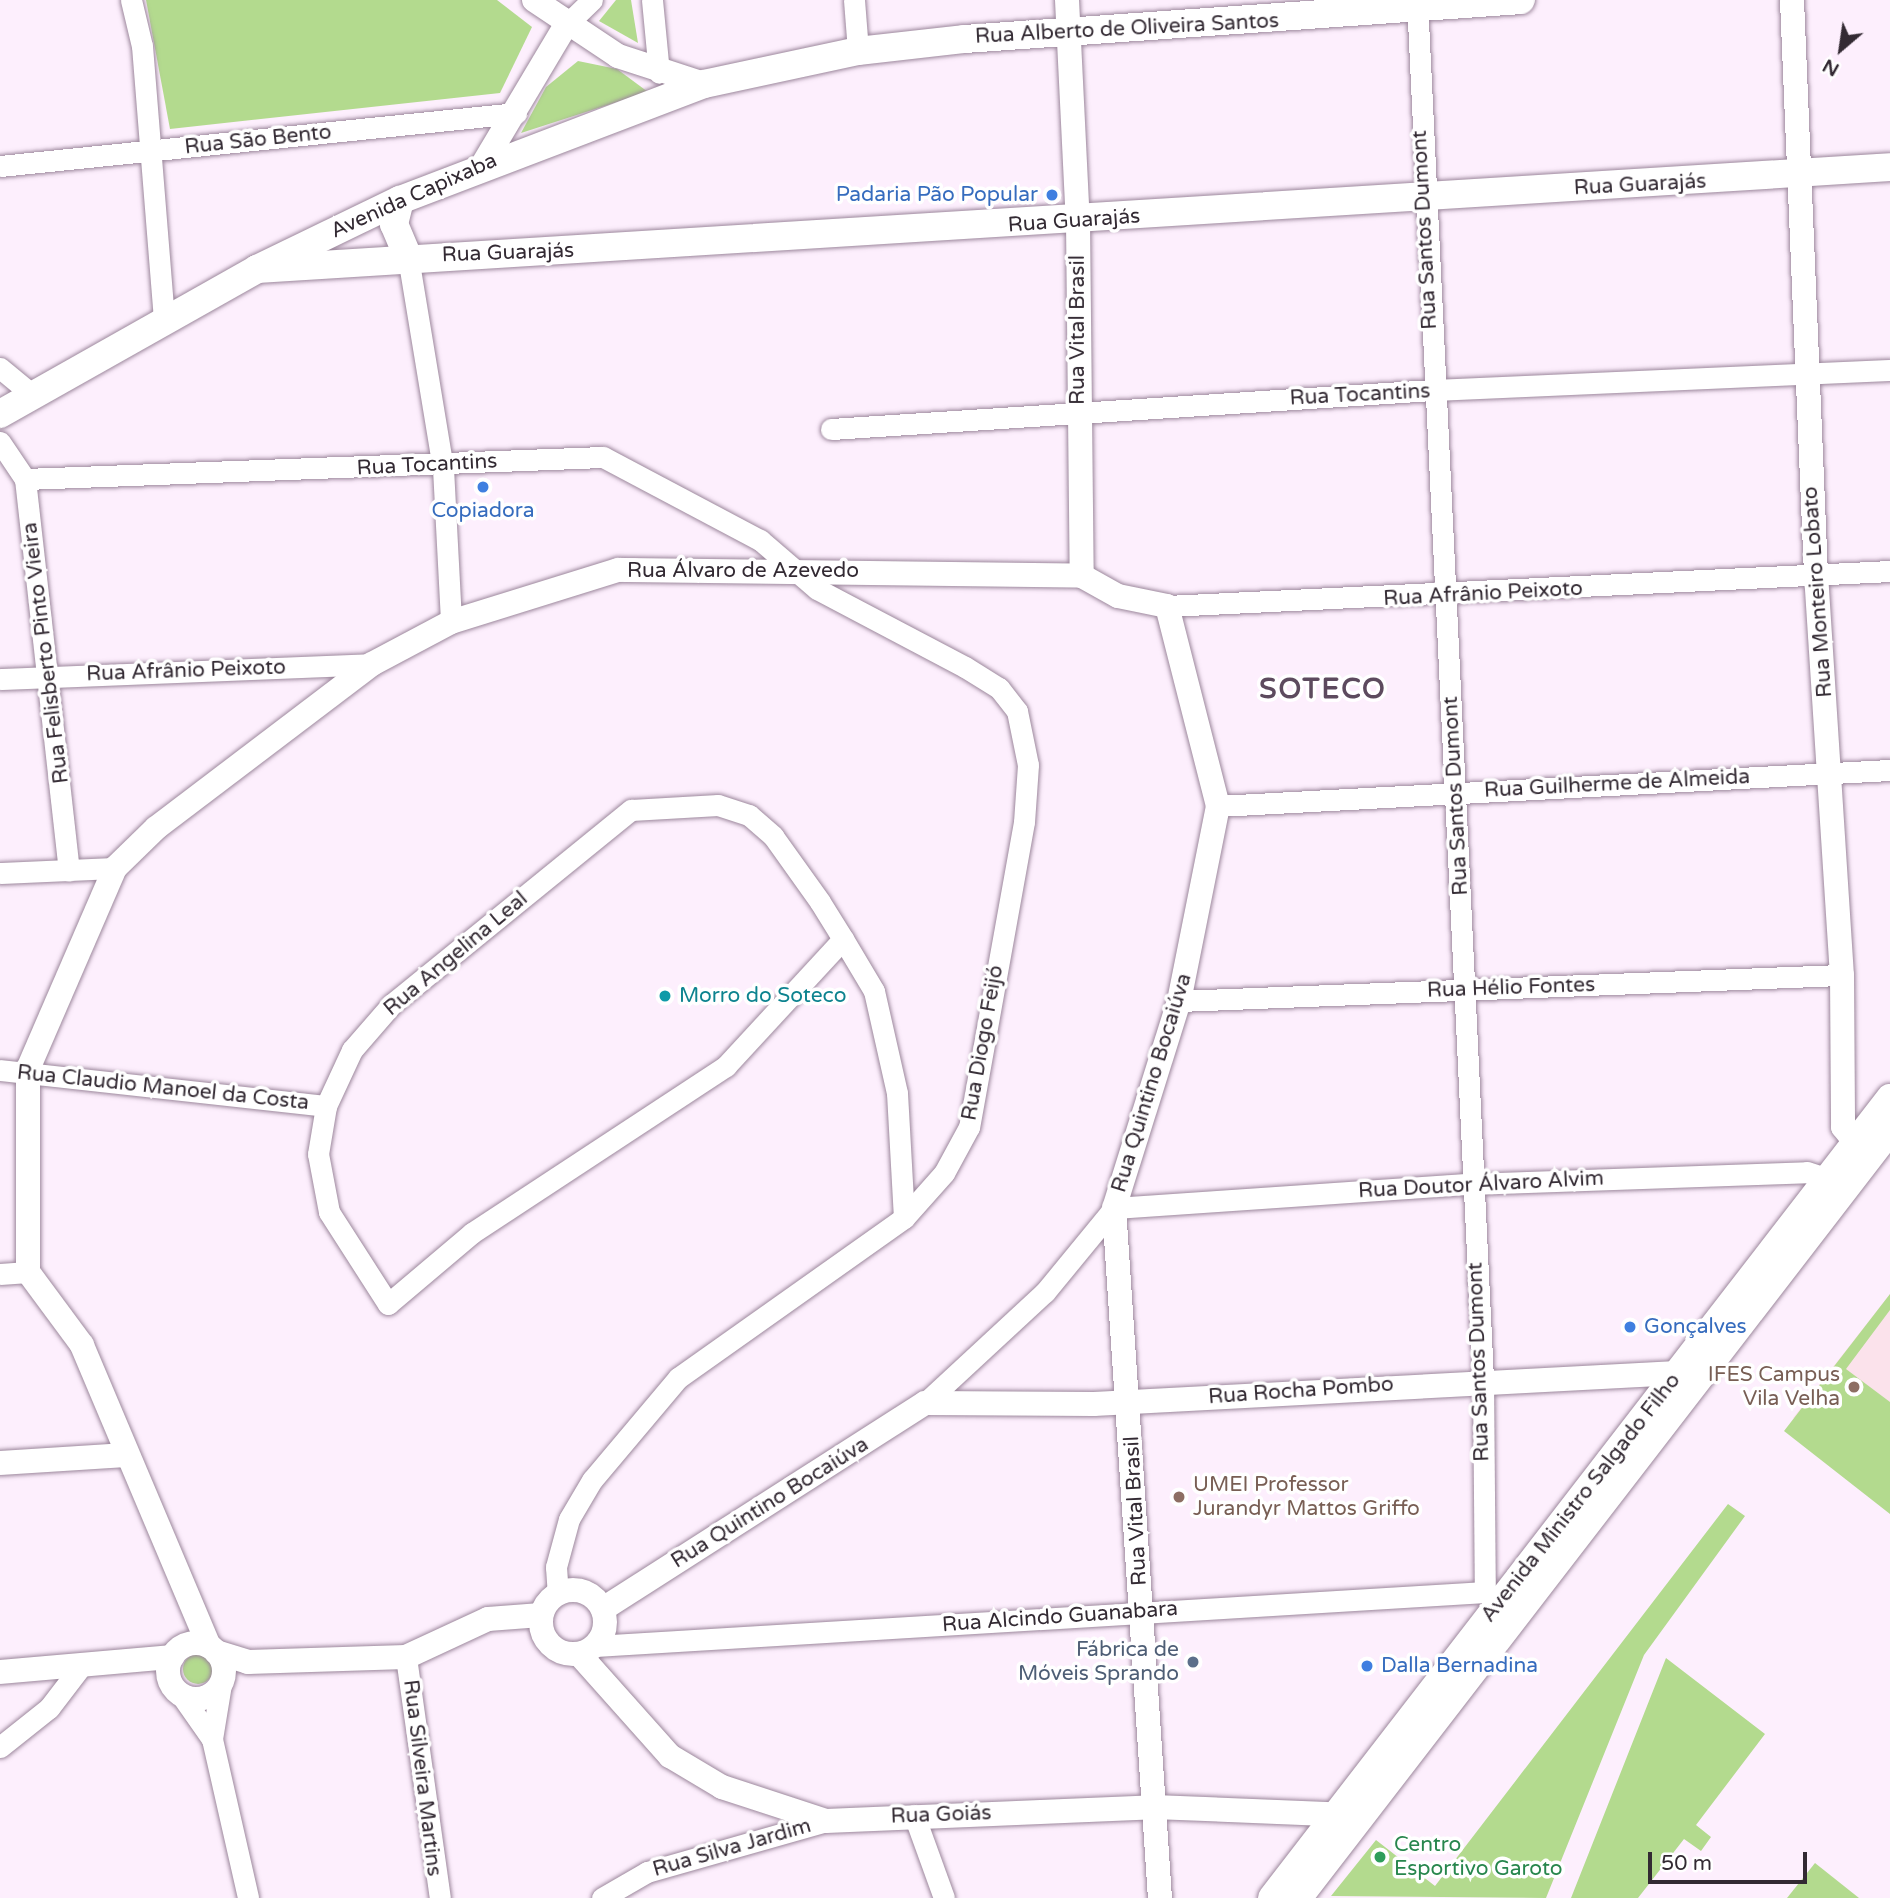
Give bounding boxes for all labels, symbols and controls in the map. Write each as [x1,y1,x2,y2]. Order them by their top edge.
street label: Rua Alberto de Oliveira Santos [974,8,1280,50]
north arrow [1806,14,1876,84]
text: N [1819,54,1843,81]
street label: Rua São Bento [183,120,333,160]
street label: Rua Santos Dumont [1407,130,1443,330]
street label: Avenida Capixaba [327,148,501,244]
street label: Rua Guarajás [1573,169,1707,201]
place label: Padaria Pão Popular [836,182,1038,208]
marker: Padaria Pão Popular [1044,187,1060,203]
street label: Rua Guarajás [1007,204,1141,238]
street label: Rua Guarajás [441,238,575,268]
street label: Rua Vital Brasil [1065,255,1091,405]
street label: Rua Tocantins [1289,379,1431,411]
street label: Rua Tocantins [356,449,498,481]
marker: Copiadora [475,479,491,495]
street label: Rua Monteiro Lobato [1798,486,1838,698]
place label: Copiadora [431,498,535,524]
street label: Rua Felisberto Pinto Vieira [17,521,75,785]
street label: Rua Álvaro de Azevedo [627,558,859,584]
street label: Rua Afrânio Peixoto [1383,576,1583,612]
street label: Rua Afrânio Peixoto [86,655,286,687]
district label: SOTECO [1260,672,1386,706]
street label: Rua Santos Dumont [1438,696,1474,896]
street label: Rua Guilherme de Almeida [1483,764,1751,804]
street label: Rua Angelina Leal [379,886,533,1022]
street label: Rua Diogo Feijó [957,963,1009,1123]
street label: Rua Quintino Bocaiúva [1107,970,1197,1196]
street label: Rua Hélio Fontes [1427,972,1595,1004]
place label: Morro do Soteco [679,983,846,1009]
marker: Morro do Soteco [657,988,673,1004]
street label: Rua Claudio Manoel da Costa [16,1060,310,1116]
street label: Rua Doutor Álvaro Alvim [1358,1166,1604,1204]
street label: Rua Santos Dumont [1463,1262,1495,1462]
place label: Gonçalves [1644,1314,1747,1340]
marker: Gonçalves [1622,1319,1638,1335]
place label: IFES Campus Vila Velha [1708,1362,1840,1412]
street label: Avenida Ministro Salgado Filho [1476,1369,1686,1627]
street label: Rua Rocha Pombo [1207,1372,1395,1410]
marker: IFES Campus Vila Velha [1846,1379,1862,1395]
street label: Rua Quintino Bocaiúva [667,1432,873,1574]
street label: Rua Vital Brasil [1119,1435,1153,1587]
place label: UMEI Professor Jurandyr Mattos Griffo [1193,1472,1420,1522]
marker: UMEI Professor Jurandyr Mattos Griffo [1171,1489,1187,1505]
street label: Rua Alcindo Guanabara [941,1596,1179,1638]
place label: Fábrica de Móveis Sprando [1018,1637,1179,1687]
place label: Dalla Bernadina [1381,1653,1538,1679]
marker: Fábrica de Móveis Sprando [1185,1654,1201,1670]
marker: Dalla Bernadina [1359,1658,1375,1674]
street label: Rua Silveira Martins [397,1678,447,1878]
street label: Rua Goiás [890,1801,992,1829]
street label: Rua Silva Jardim [650,1813,814,1883]
place label: Centro Esportivo Garoto [1394,1832,1563,1882]
scale bar [1652,1839,1811,1883]
marker: Centro Esportivo Garoto [1372,1849,1388,1865]
text: 50 m [1661,1851,1712,1876]

